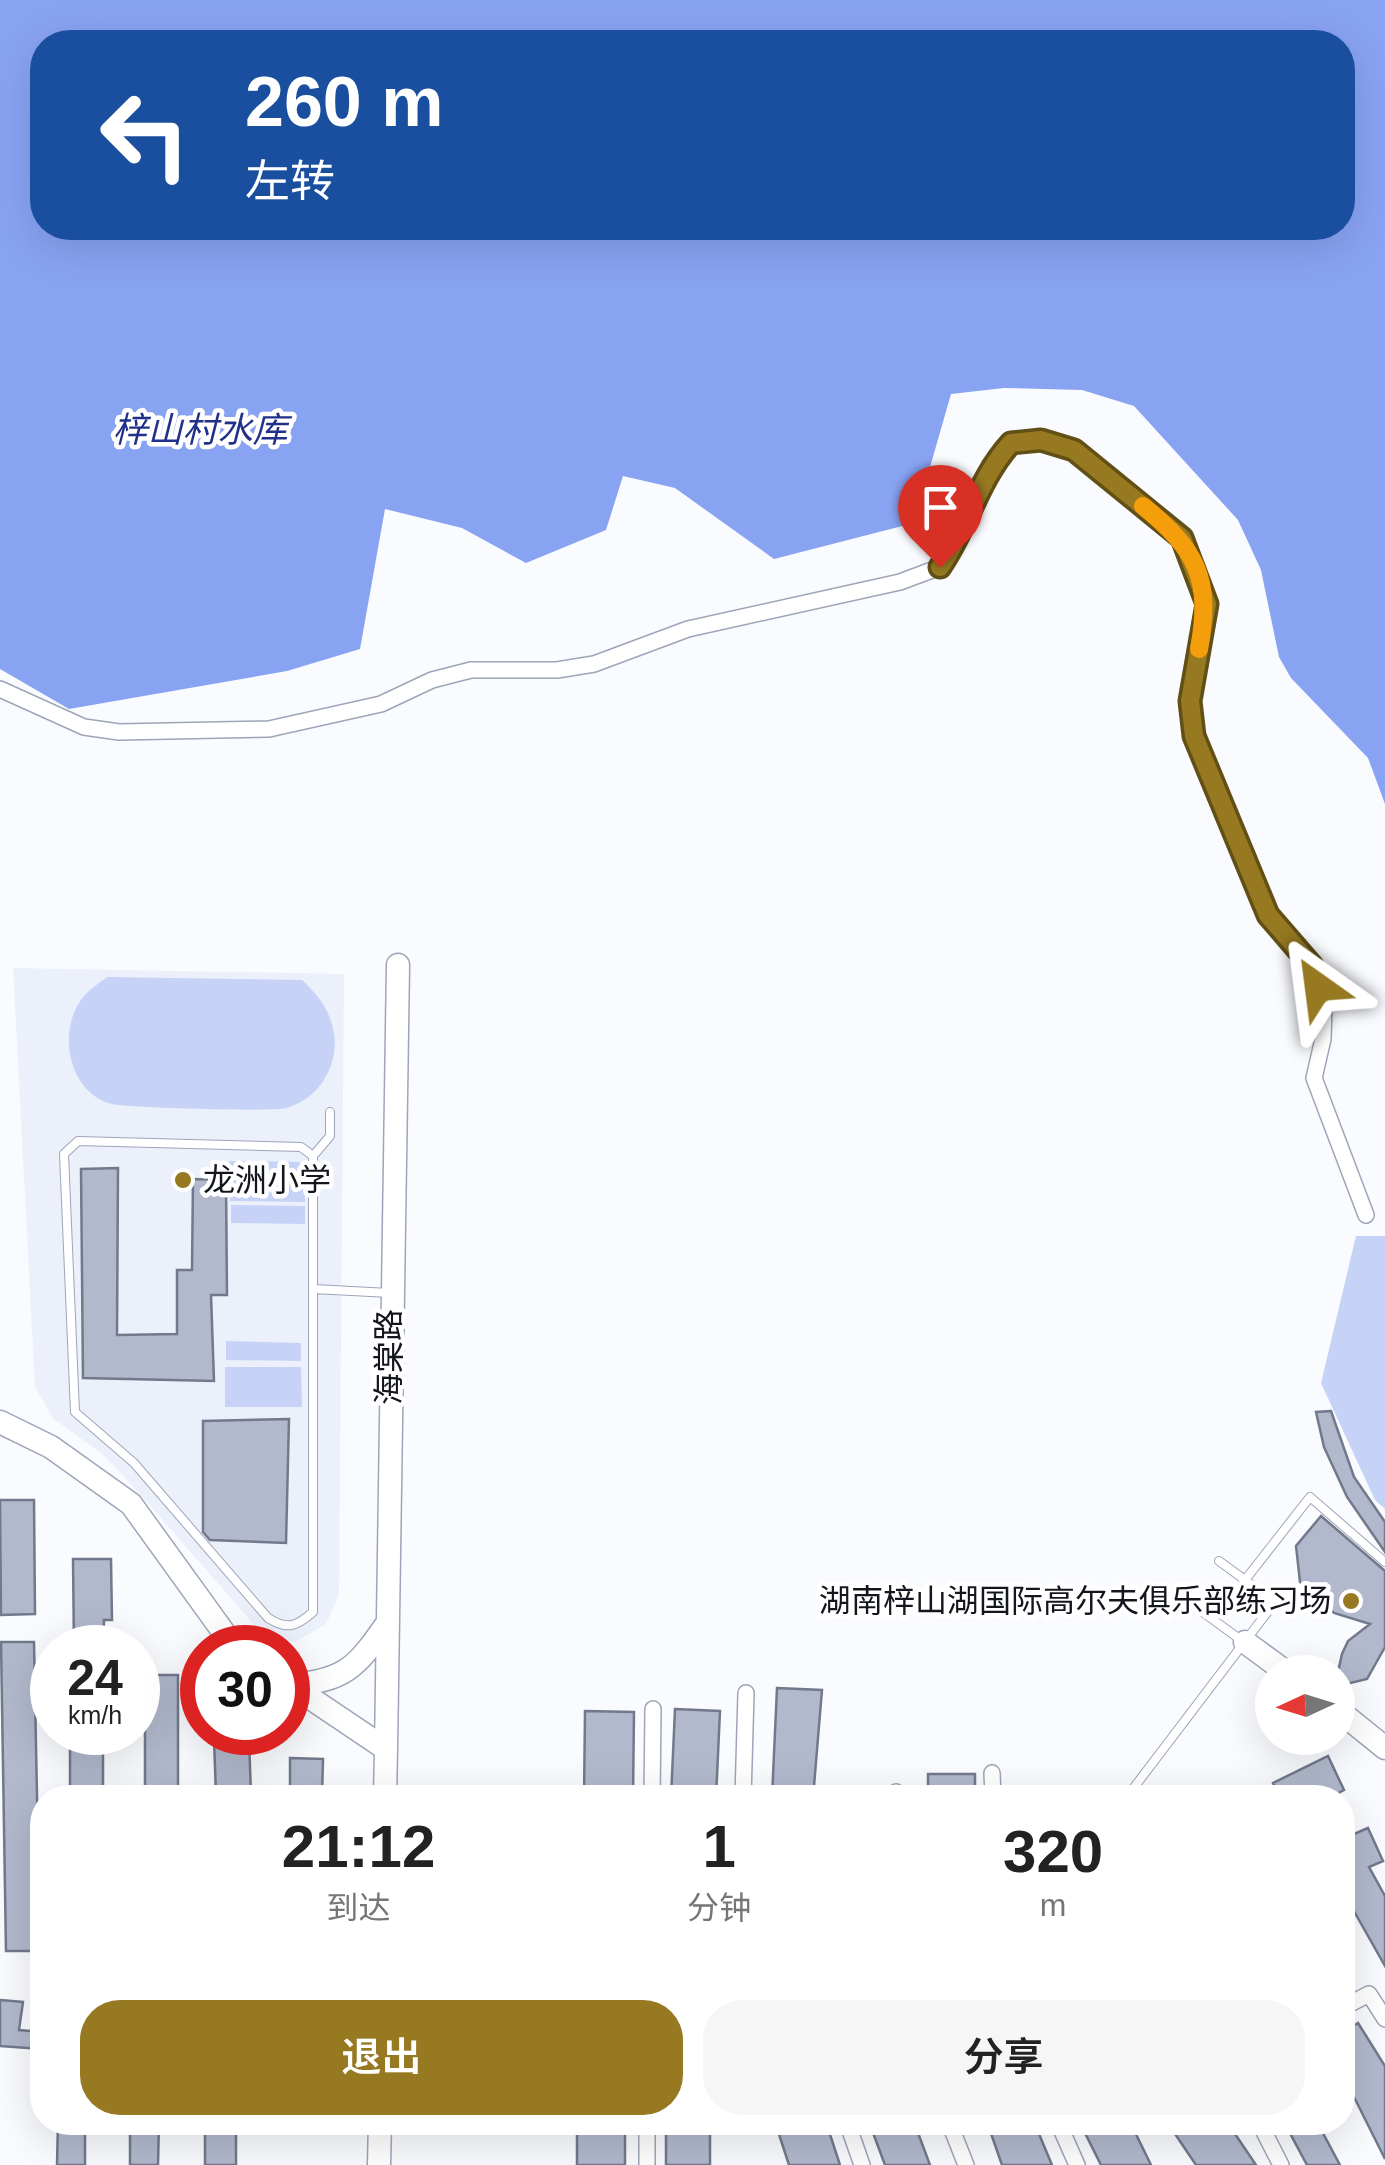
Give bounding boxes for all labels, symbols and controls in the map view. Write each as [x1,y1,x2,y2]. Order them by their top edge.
text: 260 m [245,63,443,141]
icon: left [80,70,210,200]
text: 左转 [245,156,335,207]
water label: 梓山村水库 [112,410,292,449]
pin [898,465,983,568]
icon: arrive [913,480,968,535]
position arrow [1266,935,1370,1039]
place label: 龙洲小学 [203,1162,331,1198]
marker: 龙洲小学 [172,1169,194,1191]
street label: 海棠路 [371,1309,407,1405]
place label: 湖南梓山湖国际高尔夫俱乐部练习场 [819,1583,1331,1619]
marker: 湖南梓山湖国际高尔夫俱乐部练习场 [1340,1590,1362,1612]
speed limit sign: 30 [180,1625,310,1755]
text: 24 [67,1650,123,1706]
north arrow [1255,1655,1355,1755]
map controls [1255,1655,1355,1755]
text: km/h [68,1701,122,1729]
text: 21:12 [282,1813,435,1880]
text: 1 [702,1813,736,1880]
text: 320 [1003,1818,1103,1885]
text: m [1040,1887,1066,1923]
text: 到达 [327,1890,391,1926]
text: 分钟 [687,1890,751,1926]
button: 退出 [80,2000,683,2115]
button: 分享 [703,2000,1305,2115]

